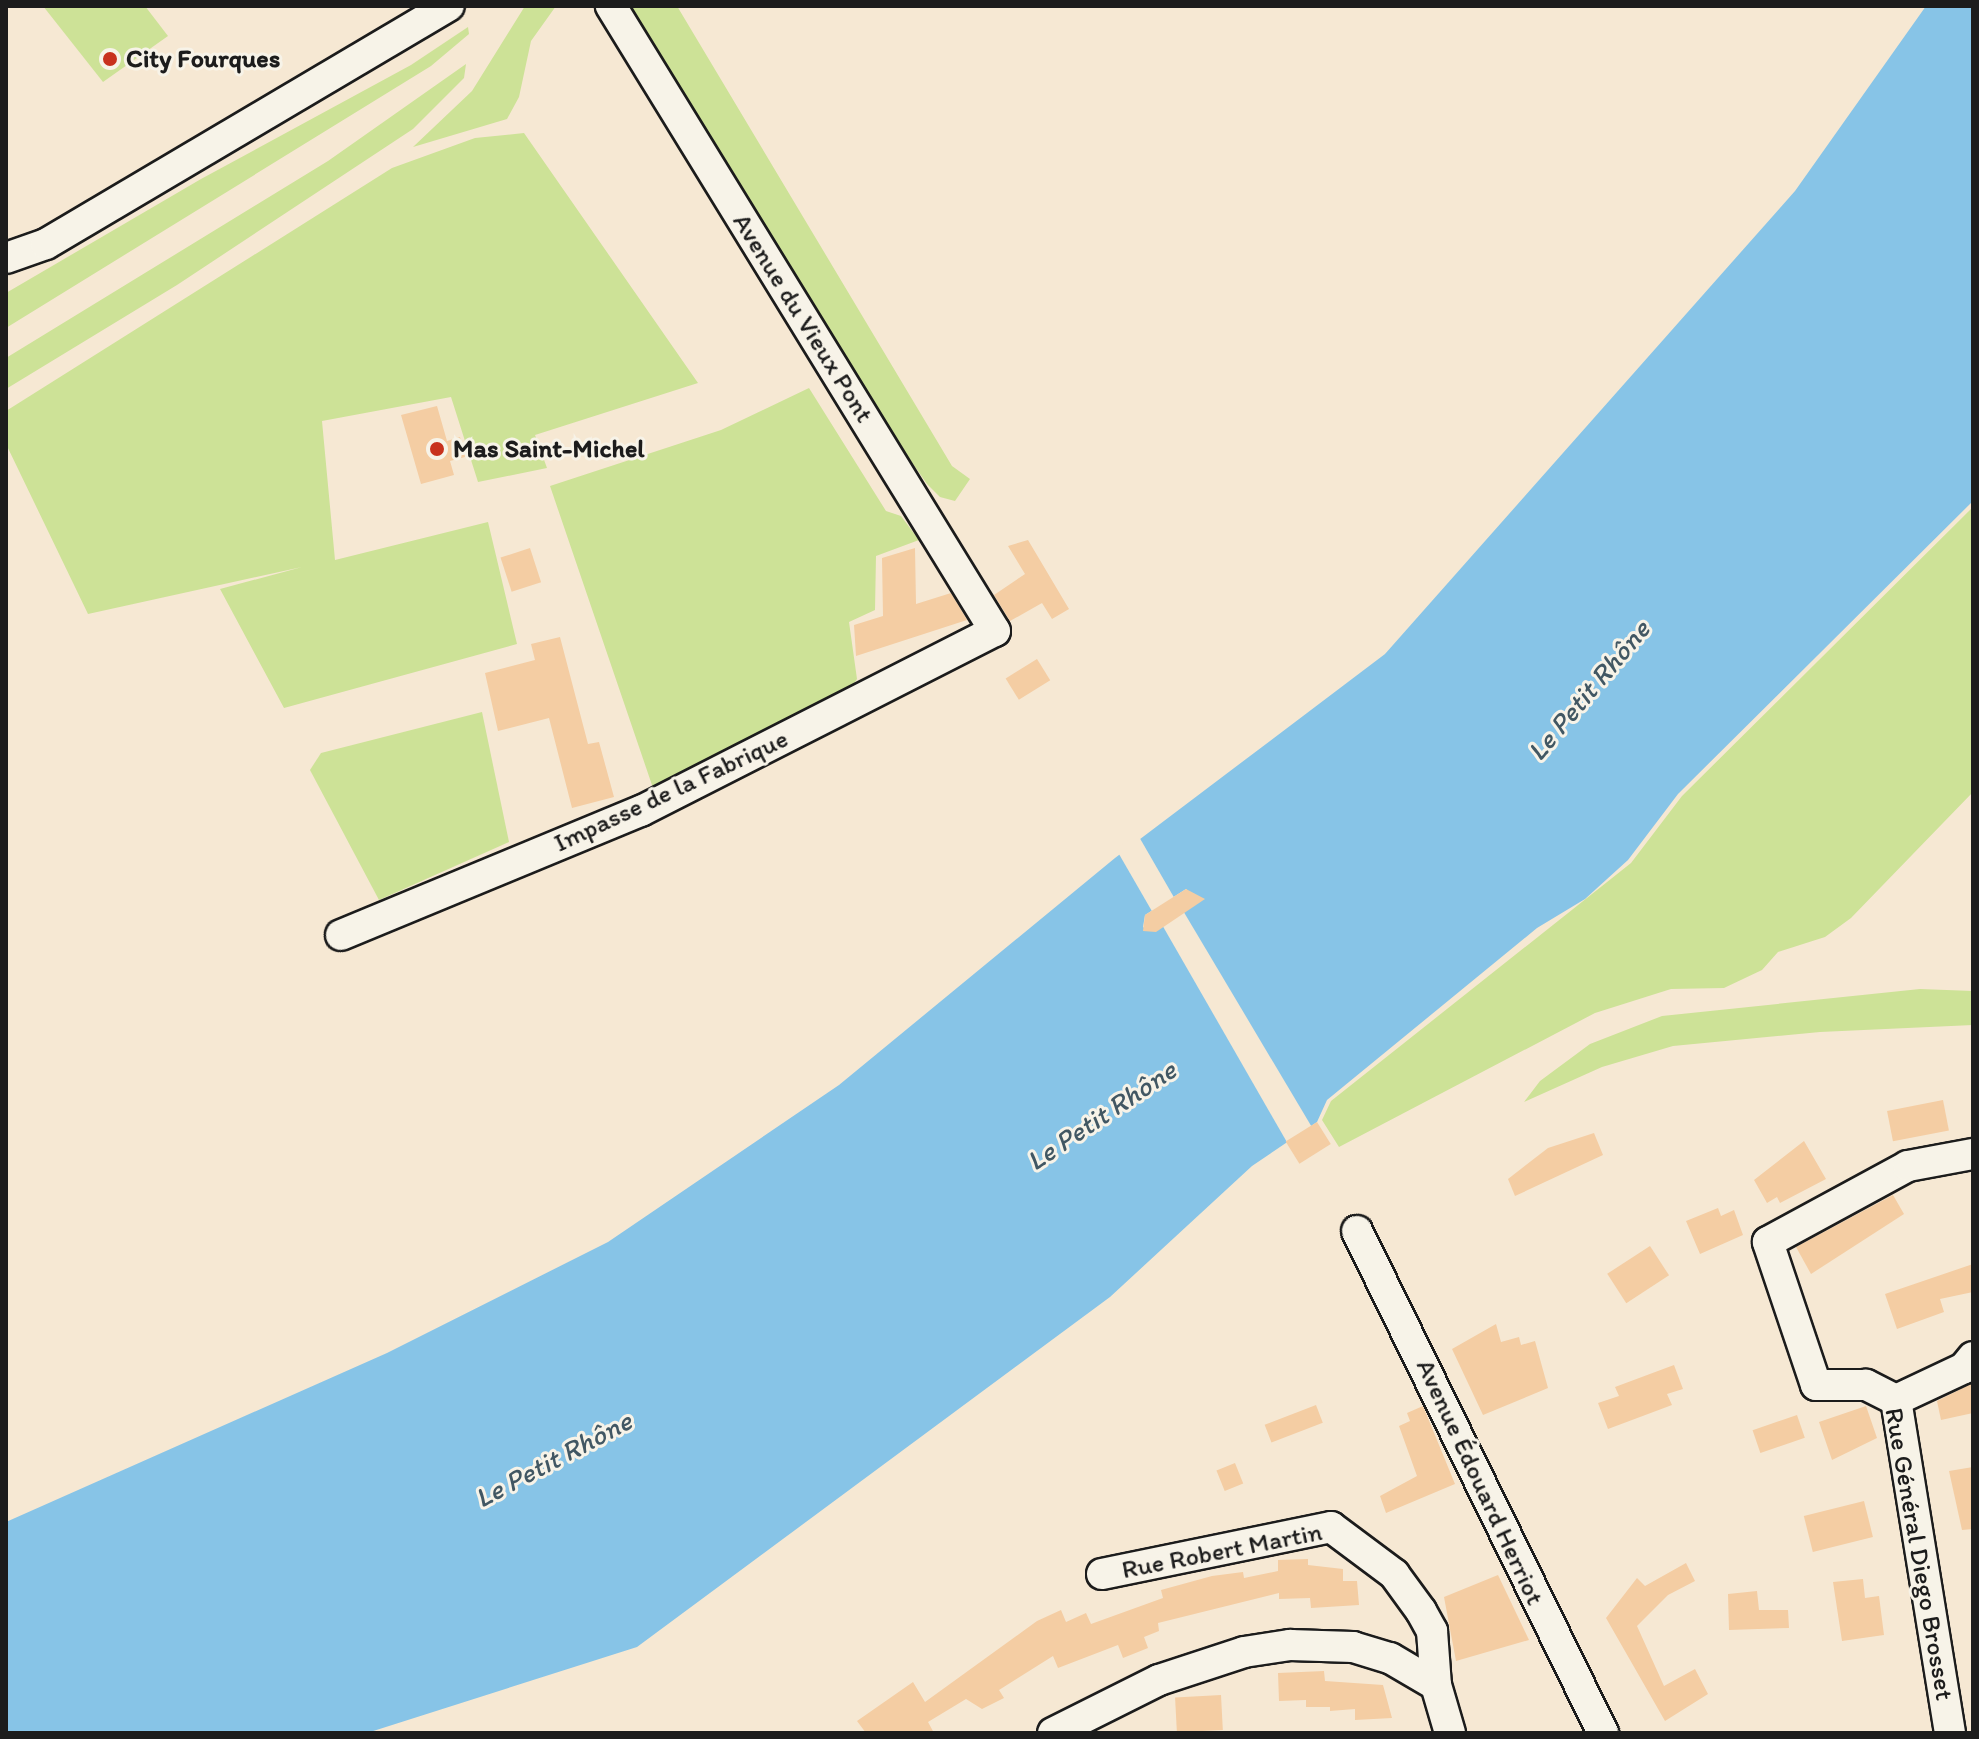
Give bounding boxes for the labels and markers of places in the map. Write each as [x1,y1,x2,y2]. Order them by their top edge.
place label: City Fourques [126,43,279,75]
marker: City Fourques [101,50,119,68]
place label: Mas Saint-Michel [453,433,648,465]
marker: Mas Saint-Michel [428,440,446,458]

